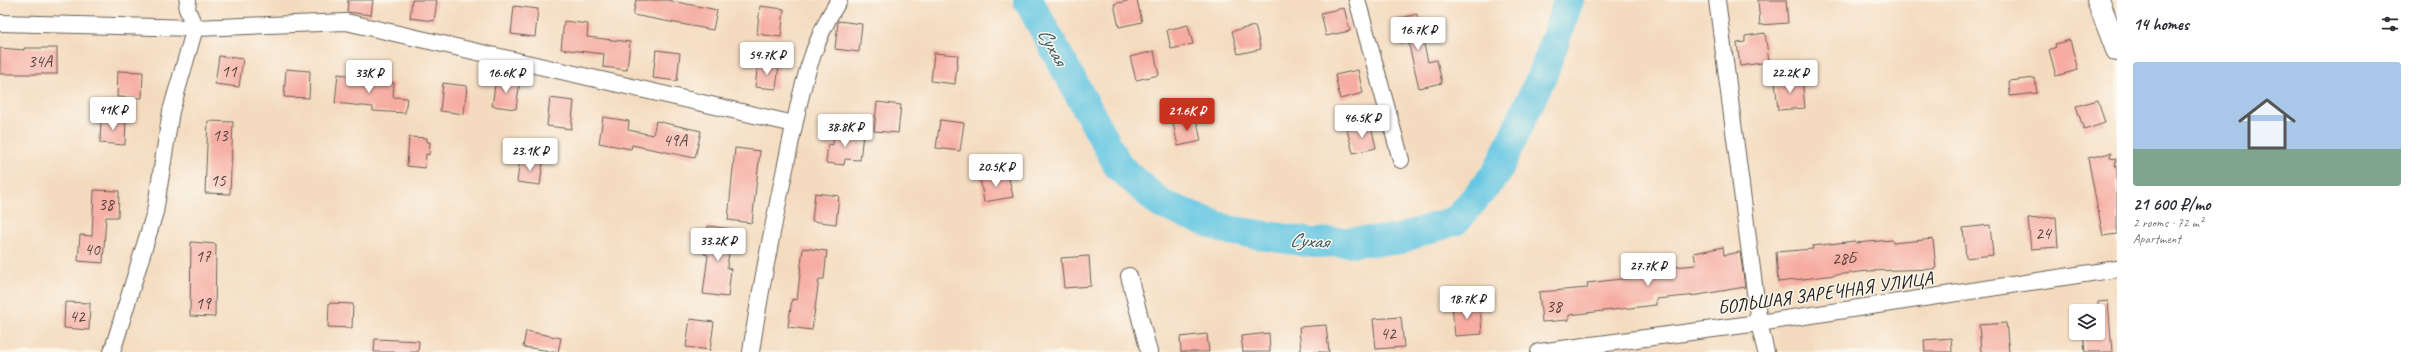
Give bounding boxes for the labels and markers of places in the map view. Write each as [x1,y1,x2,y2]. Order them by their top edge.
pin: 16.7K ₽ [1381,17,1455,51]
pin: 54.7K ₽ [730,42,804,76]
pin: 33K ₽ [341,60,397,94]
pin: 16.6K ₽ [469,60,543,94]
pin: 22.2K ₽ [1753,60,1827,94]
pin: 41K ₽ [85,97,141,131]
pin: 21.6K ₽ [1150,98,1224,132]
pin: 46.5K ₽ [1325,105,1399,139]
pin: 38.8K ₽ [808,114,882,148]
pin: 23.1K ₽ [493,138,567,172]
pin: 20.5K ₽ [959,154,1033,188]
pin: 33.2K ₽ [681,228,755,262]
pin: 27.7K ₽ [1611,253,1685,287]
pin: 18.7K ₽ [1430,286,1504,320]

